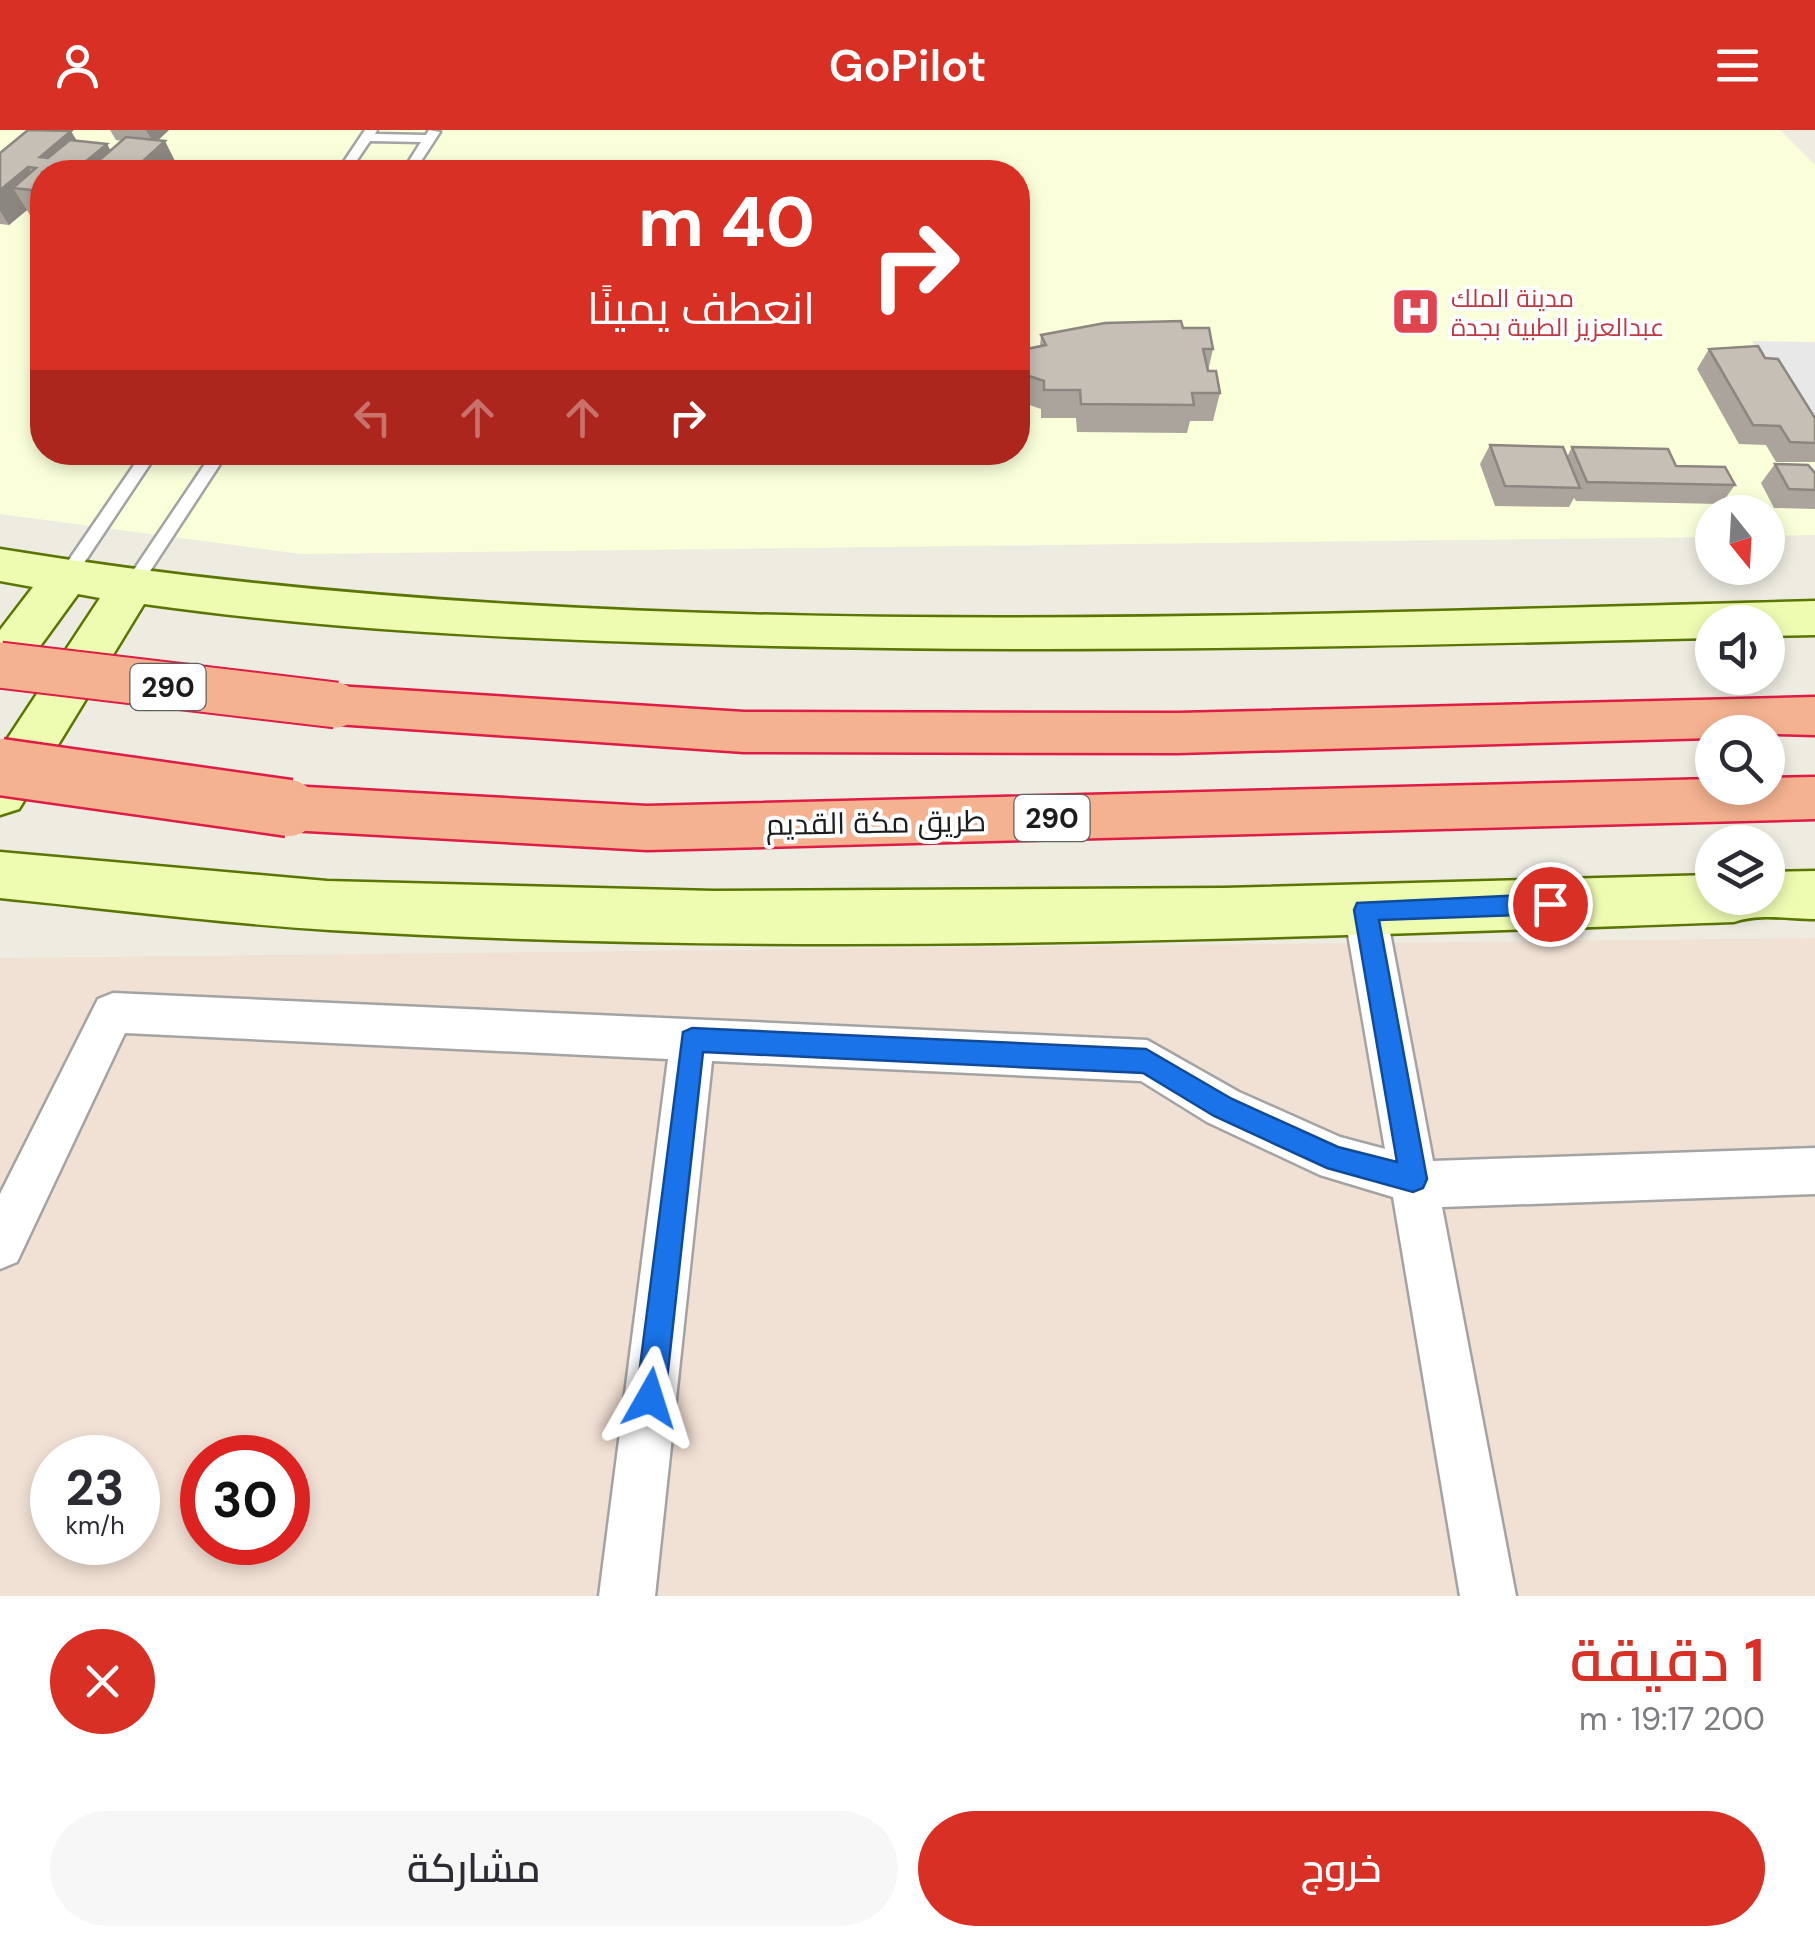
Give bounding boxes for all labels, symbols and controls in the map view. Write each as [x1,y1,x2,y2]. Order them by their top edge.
text: GoPilot [829,36,986,95]
icon: person [50,38,105,93]
icon: menu [1710,38,1765,93]
text: 40 m [638,177,815,268]
icon: right [850,200,980,330]
text: انعطف يمينًا [587,279,815,338]
place label: مدينة الملك عبدالعزيز الطبية بجدة [1451,282,1664,344]
hospital icon: مدينة الملك عبدالعزيز الطبية بجدة [1390,286,1442,338]
icon: left [345,390,400,445]
icon: ahead [450,390,505,445]
icon: ahead [555,390,610,445]
icon: right [660,390,715,445]
north arrow [1695,495,1785,585]
map controls [1695,495,1785,915]
button: sound [1695,605,1785,695]
road number: 290 [130,664,206,710]
button: search [1695,715,1785,805]
road number: 290 [1014,795,1090,841]
street label: طريق مكة القديم [766,801,986,845]
button: layers [1695,825,1785,915]
pin [1508,862,1593,947]
icon: arrive [1523,877,1578,932]
position arrow [598,1346,702,1450]
speed limit sign: 30 [180,1435,310,1565]
text: 23 [66,1455,125,1521]
text: km/h [65,1509,125,1542]
text: 1 دقيقة [1570,1621,1765,1700]
button: close [50,1629,155,1734]
text: 200 m · 19:17 [1579,1698,1765,1740]
button: مشاركة [50,1811,898,1926]
button: خروج [918,1811,1765,1926]

